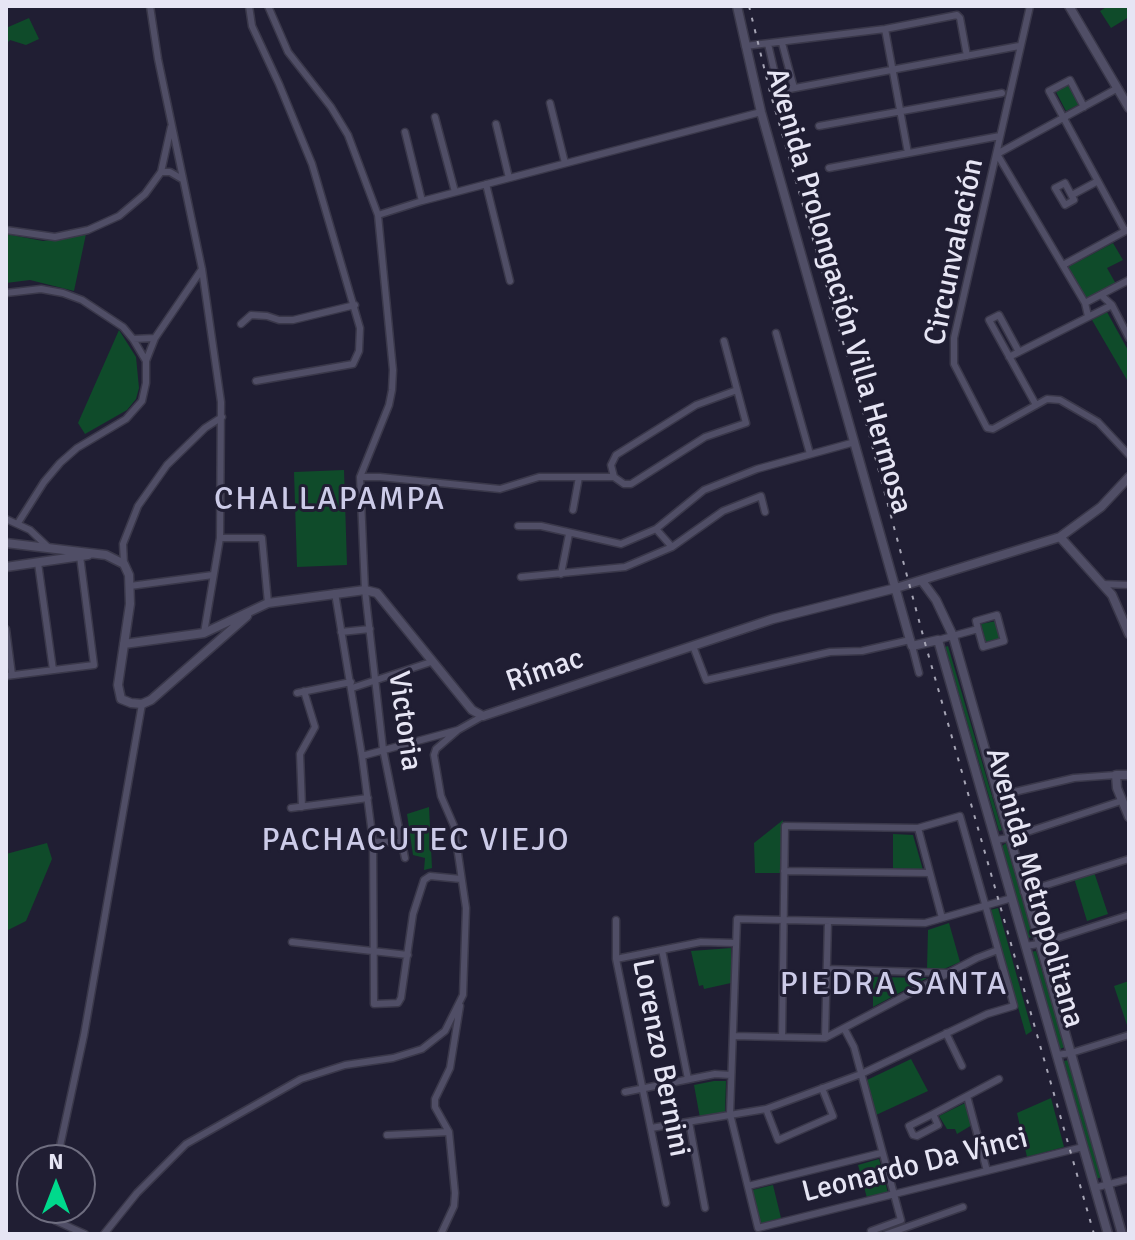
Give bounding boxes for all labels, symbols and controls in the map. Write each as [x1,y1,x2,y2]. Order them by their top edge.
street label: Avenida Prolongación Villa Hermosa [757,64,919,518]
street label: Circunvalación [918,155,992,349]
district label: CHALLAPAMPA [214,482,446,520]
street label: Rímac [502,641,588,701]
street label: Victoria [379,669,429,773]
street label: Avenida Metropolitana [977,744,1091,1032]
district label: PACHACUTEC VIEJO [261,823,571,861]
street label: Lorenzo Bernini [623,956,697,1160]
district label: PIEDRA SANTA [780,967,1008,1005]
street label: Leonardo Da Vinci [798,1121,1032,1211]
north arrow [16,1144,96,1224]
text: N [48,1148,64,1175]

